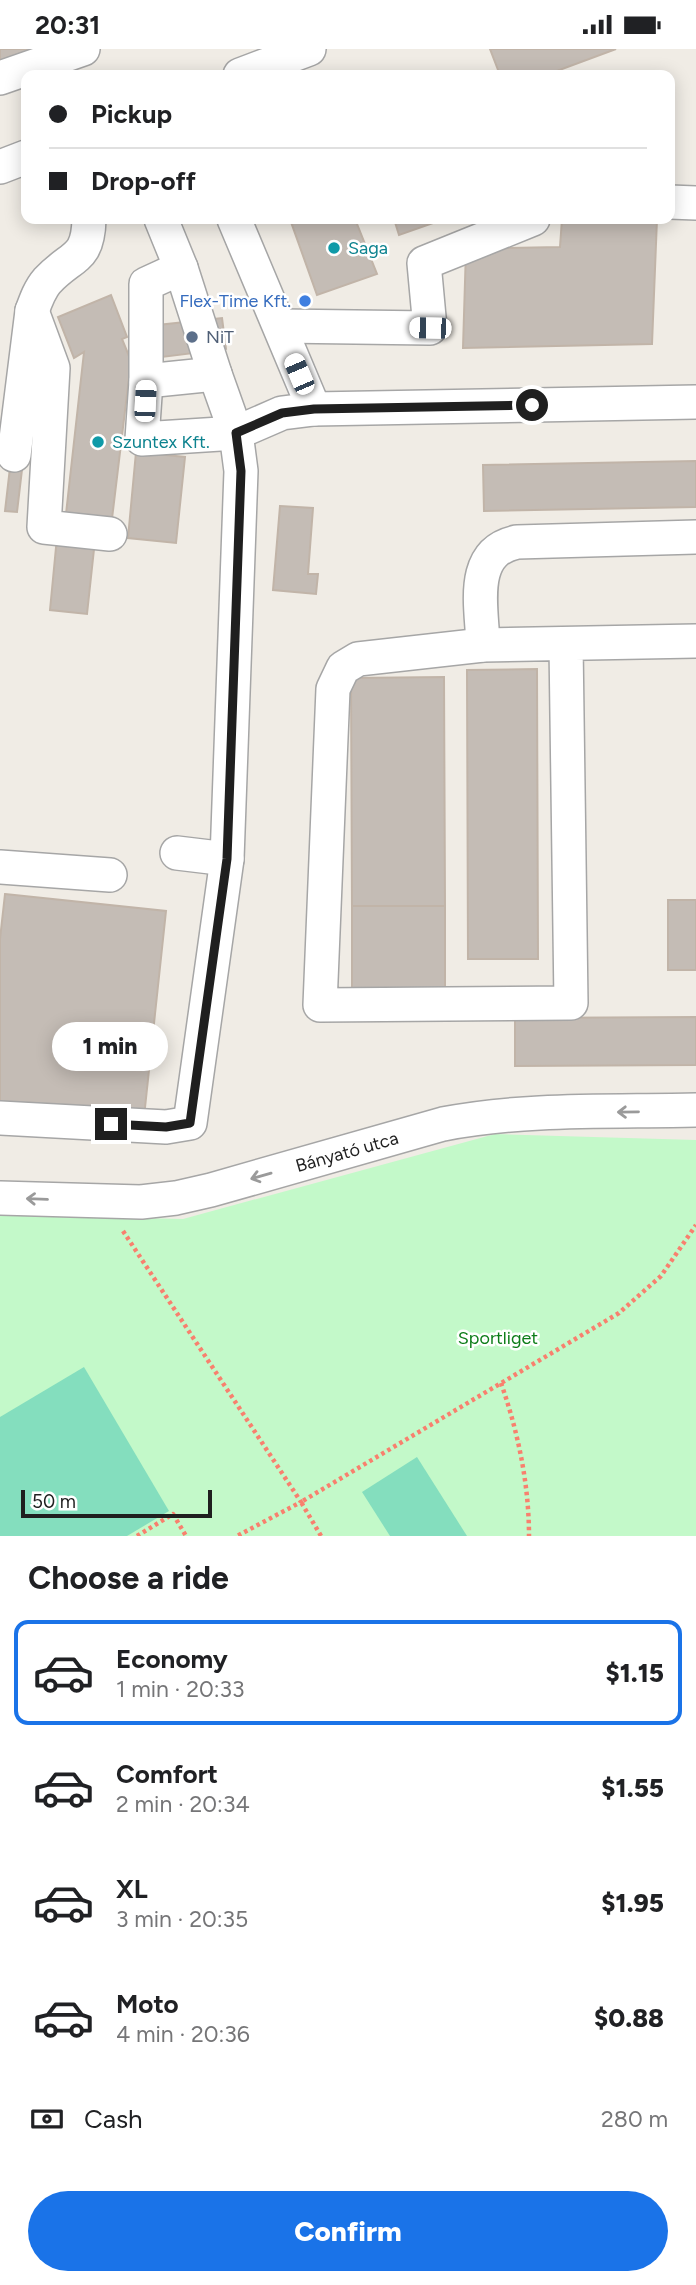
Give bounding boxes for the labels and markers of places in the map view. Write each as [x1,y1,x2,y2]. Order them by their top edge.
place label: Saga [348,237,388,259]
marker: Saga [326,240,342,256]
place label: Flex-Time Kft. [180,290,291,312]
marker: Flex-Time Kft. [297,293,313,309]
place label: NiT [206,326,234,348]
marker: NiT [184,329,200,345]
place label: Szuntex Kft. [112,431,210,453]
marker: Szuntex Kft. [90,434,106,450]

